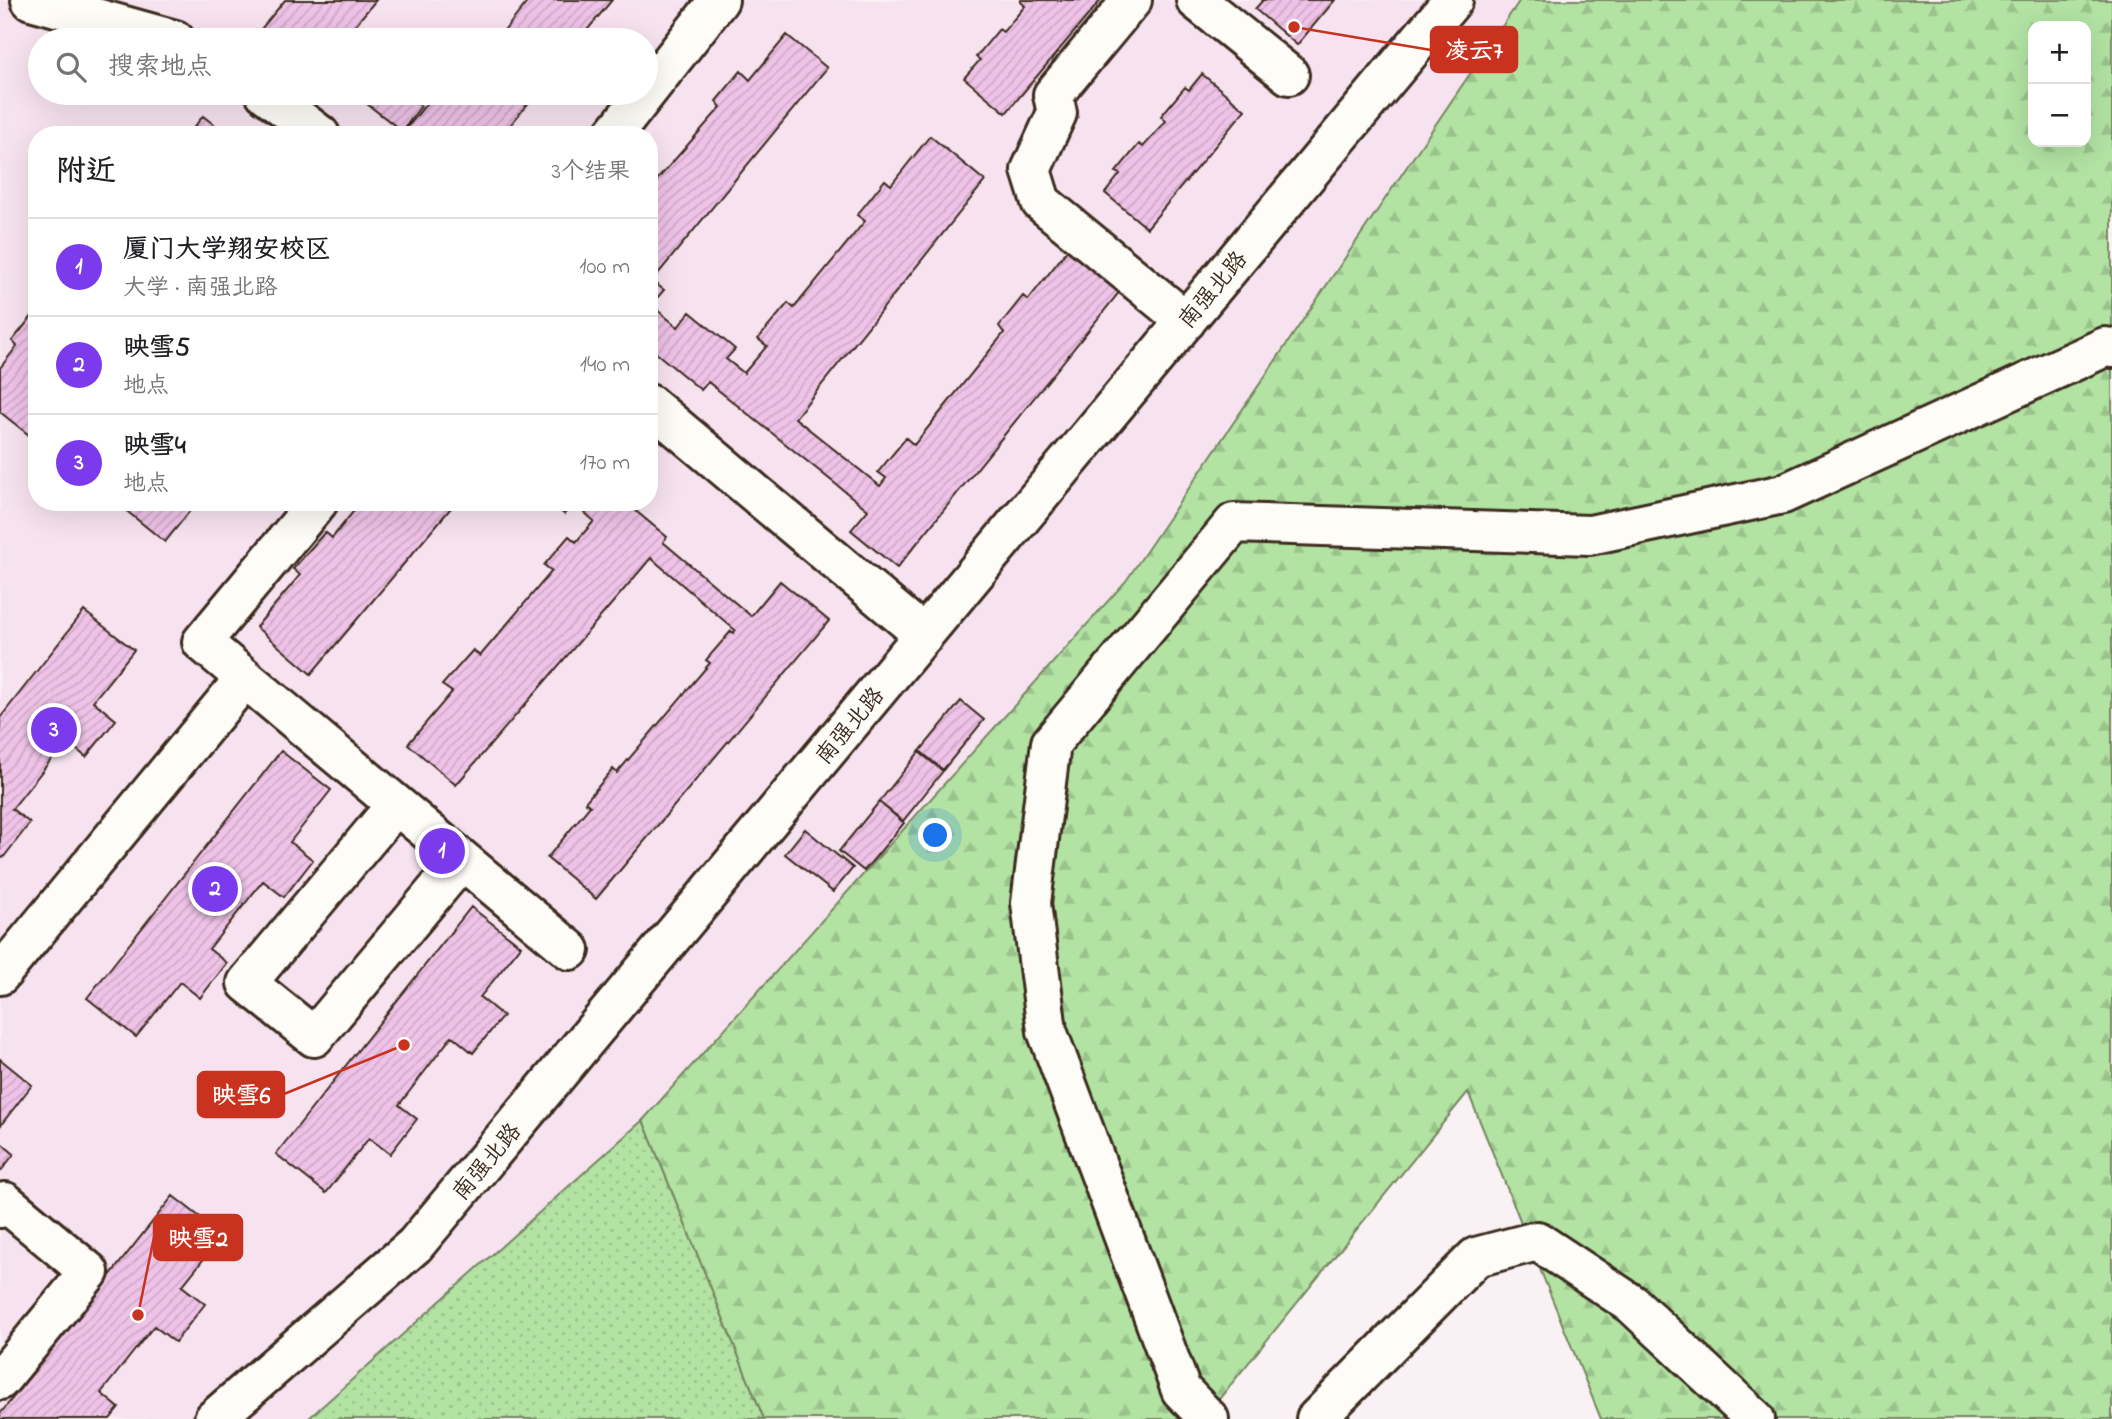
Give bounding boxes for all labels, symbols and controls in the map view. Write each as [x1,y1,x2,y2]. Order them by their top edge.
map controls [2028,21,2091,147]
button: + [2028,21,2091,84]
callout: 凌云7 [1431,27,1517,72]
search box [28,28,658,105]
text: 凌云7 [1445,35,1504,70]
icon: search [52,48,90,86]
text: 搜索地点 [108,49,212,87]
button: − [2028,84,2091,147]
text: 附近 [56,151,116,195]
text: 3个结果 [552,156,630,189]
text: 厦门大学翔安校区 [123,232,331,270]
street label: 南强北路 [1172,245,1256,336]
text: 1 [75,251,83,284]
text: 100 m [579,251,630,284]
text: 大学 · 南强北路 [123,272,277,305]
text: 映雪5 [123,330,190,368]
text: 2 [73,349,85,382]
text: 140 m [580,349,630,382]
text: 地点 [123,370,169,403]
text: 映雪4 [123,428,186,466]
text: 3 [74,447,84,480]
text: 170 m [580,447,630,480]
text: 地点 [123,468,169,501]
street label: 南强北路 [809,681,893,772]
pin: 3 [31,704,77,756]
your location [918,818,952,852]
pin: 1 [419,825,465,877]
pin: 2 [192,863,238,915]
callout: 映雪6 [198,1072,284,1117]
text: 映雪6 [212,1080,271,1115]
street label: 南强北路 [446,1117,530,1208]
callout: 映雪2 [154,1215,242,1260]
text: 映雪2 [168,1223,228,1258]

